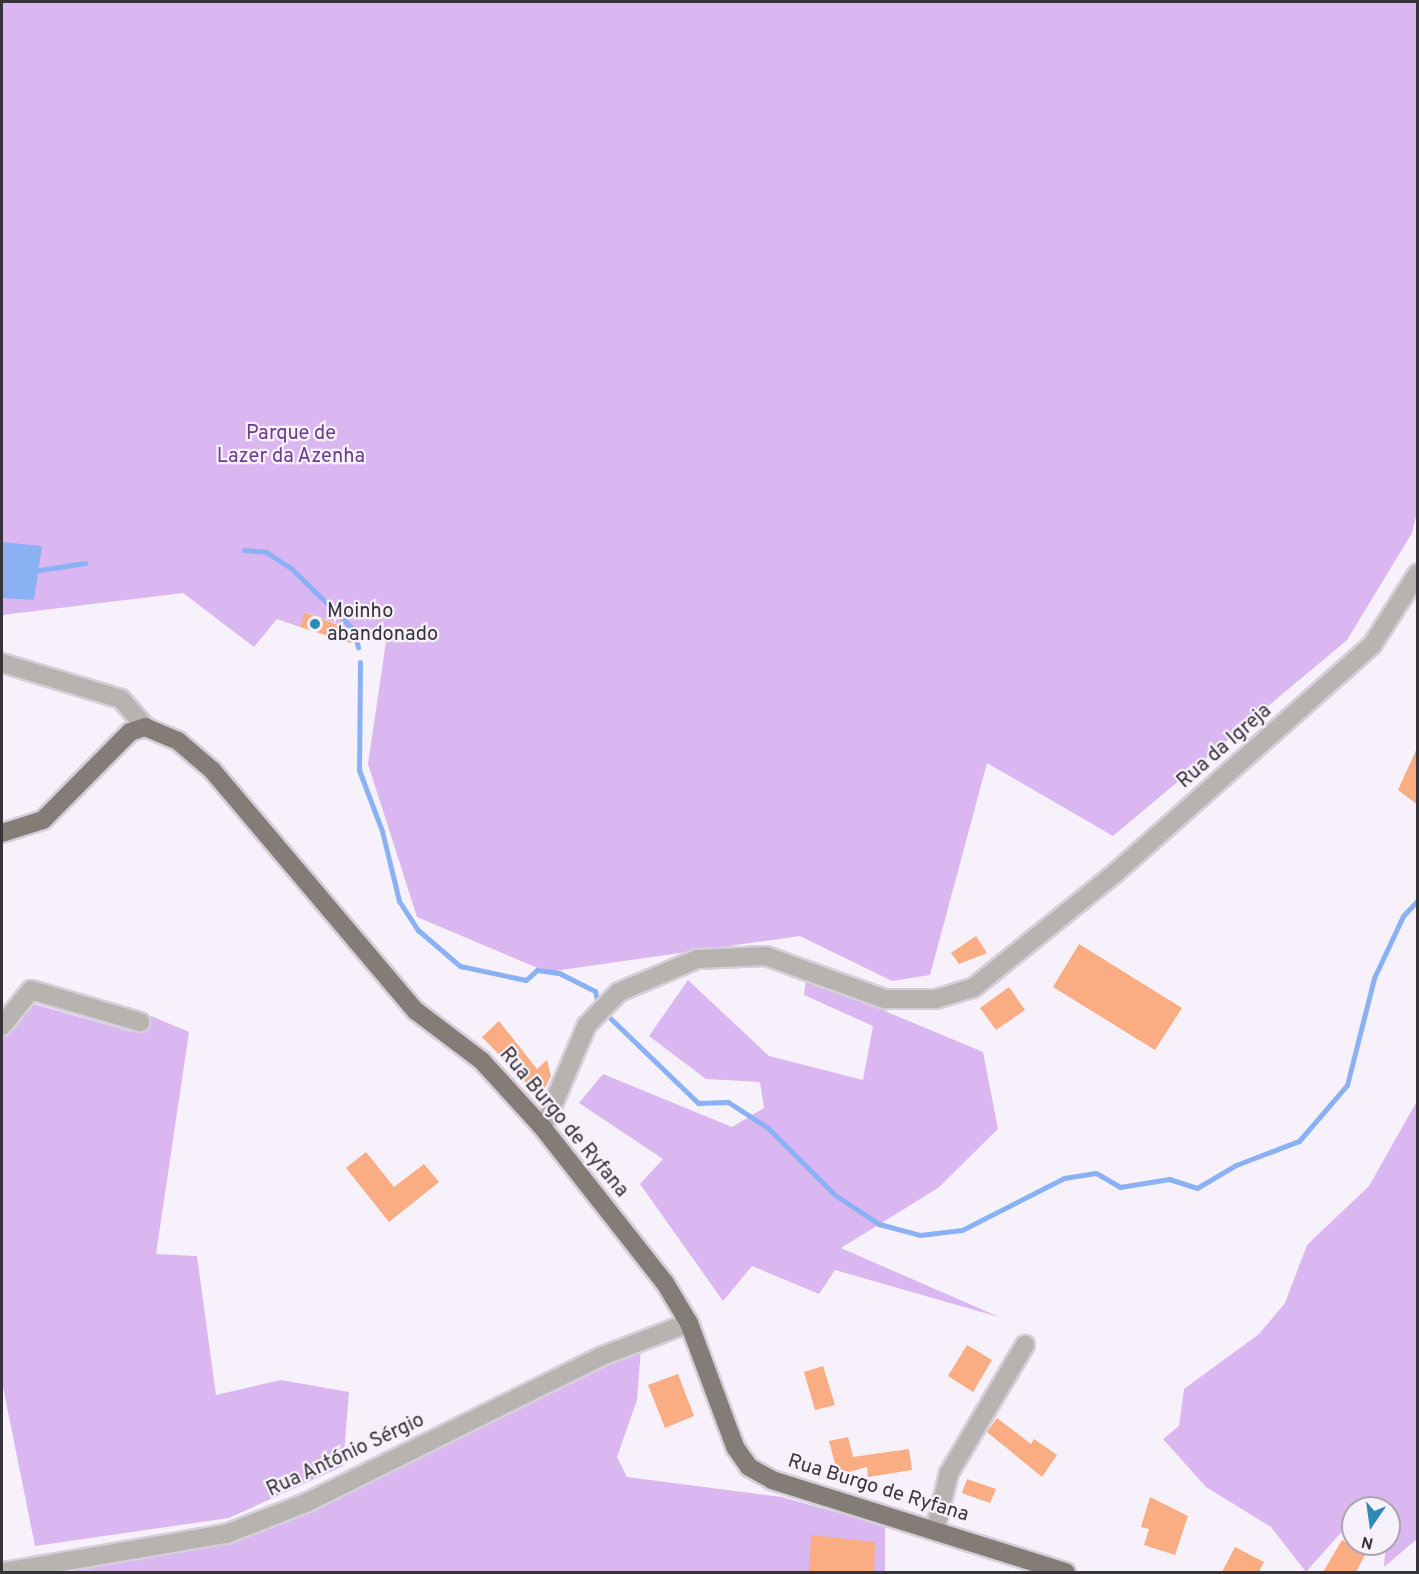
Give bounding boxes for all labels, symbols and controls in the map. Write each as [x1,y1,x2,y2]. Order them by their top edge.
park label: Parque de Lazer da Azenha [216,422,366,469]
place label: Moinho abandonado [327,600,438,647]
marker: Moinho abandonado [308,617,322,631]
street label: Rua da Igreja [1173,700,1277,794]
street label: Rua Burgo de Ryfana [493,1043,633,1203]
street label: Rua António Sérgio [263,1409,429,1503]
street label: Rua Burgo de Ryfana [785,1450,971,1528]
north arrow [1341,1496,1401,1556]
text: N [1360,1531,1375,1553]

